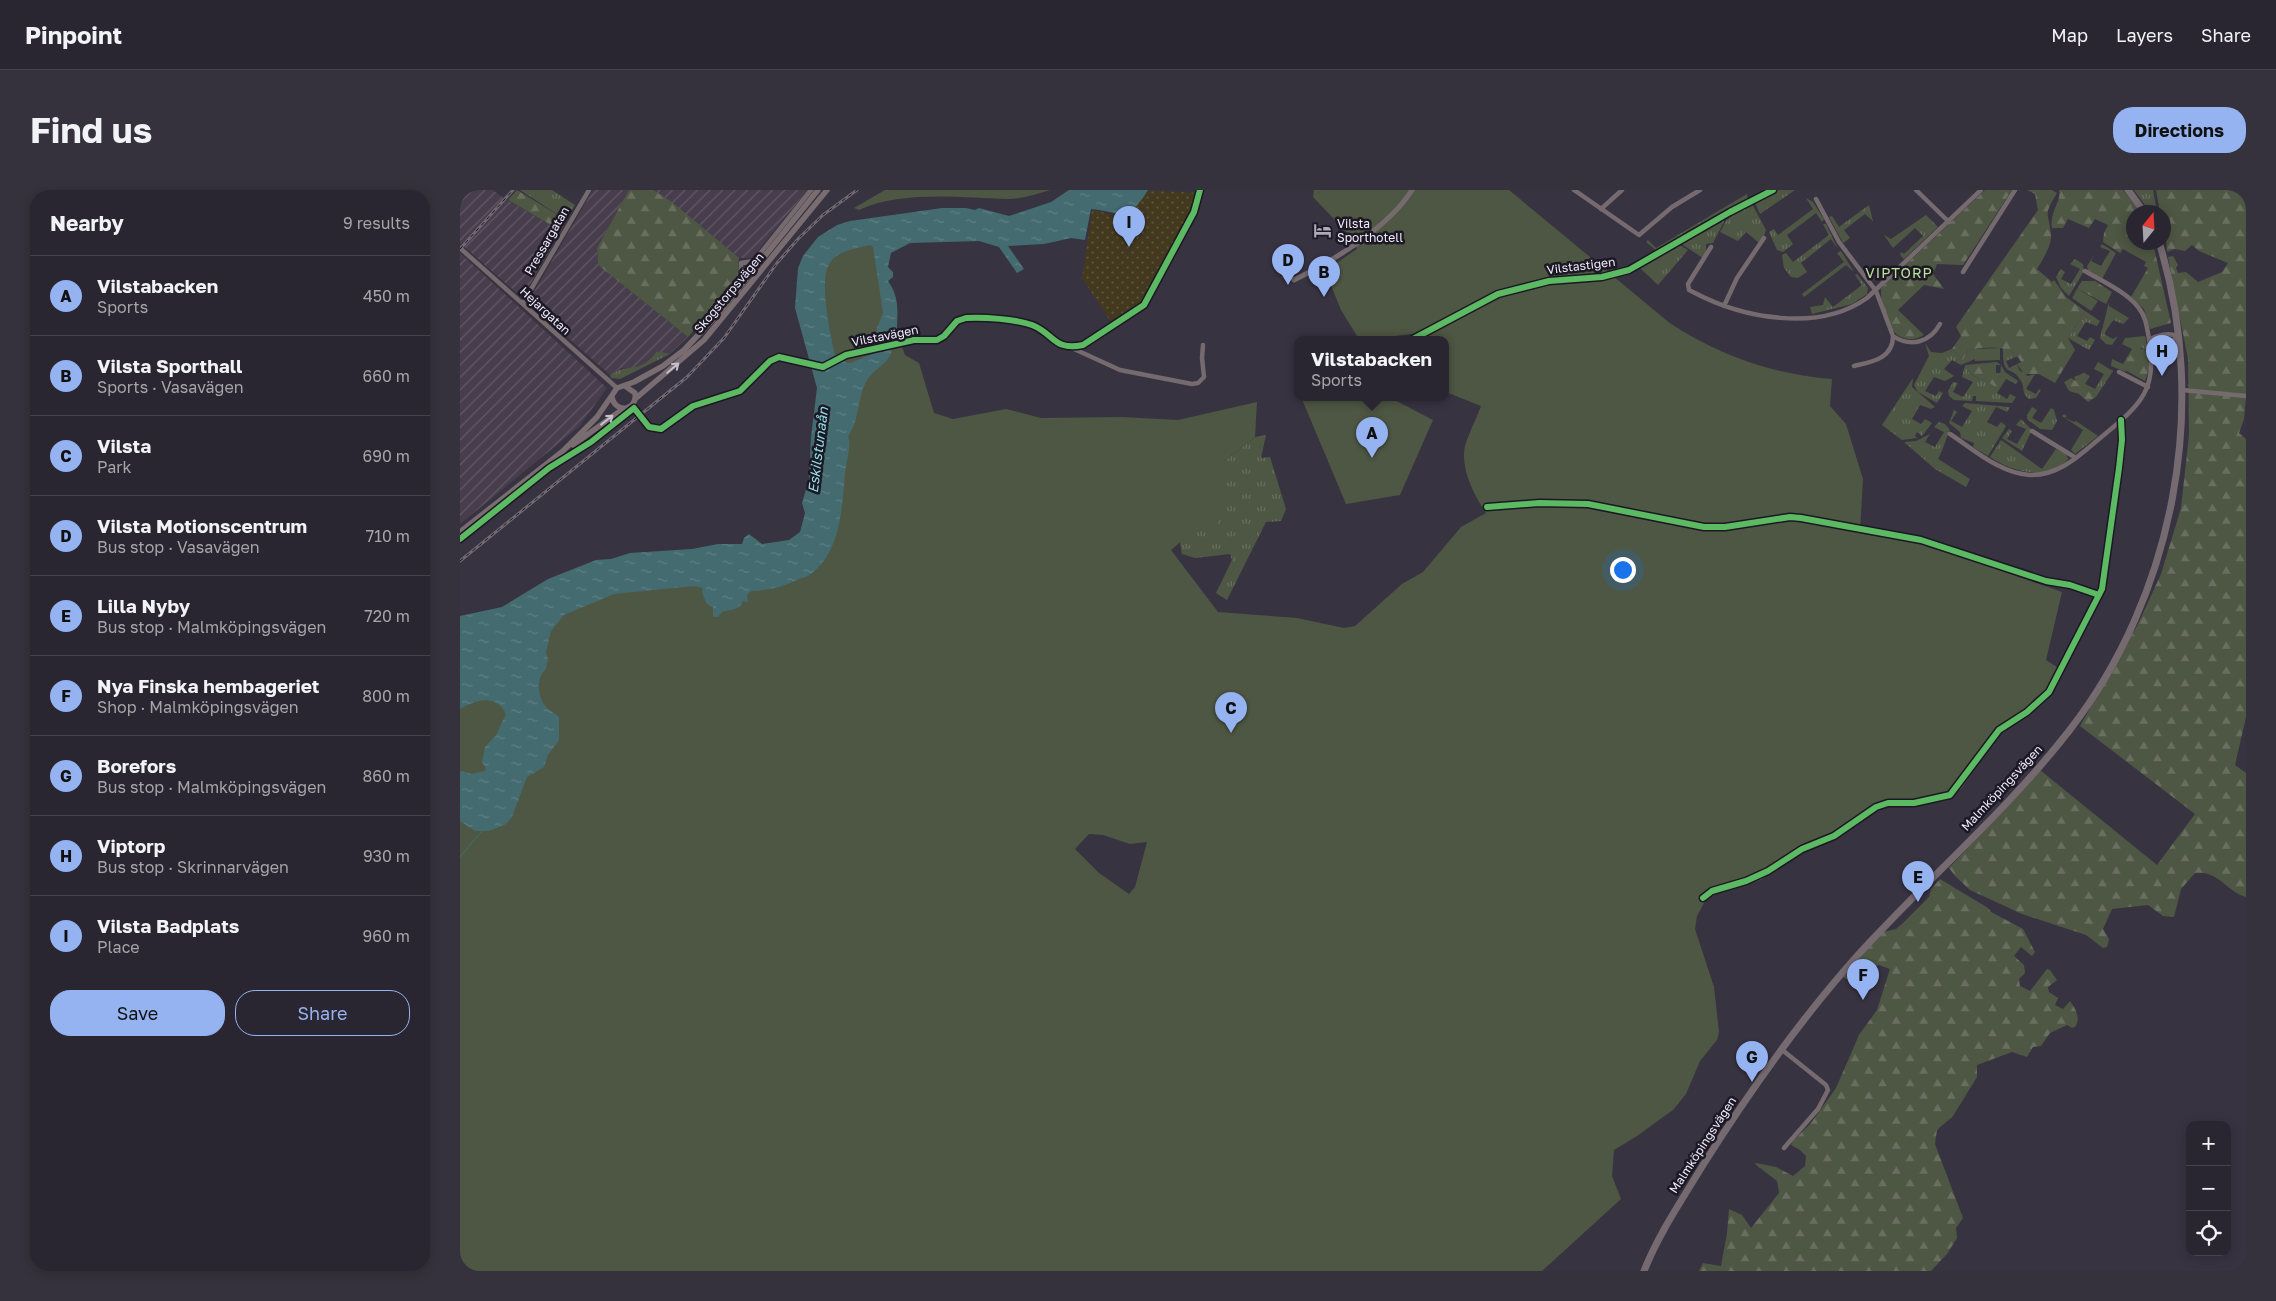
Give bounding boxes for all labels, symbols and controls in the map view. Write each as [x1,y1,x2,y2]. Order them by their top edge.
text: Pinpoint [25,20,122,49]
text: Map [2051,24,2088,46]
text: Layers [2116,24,2173,46]
text: Share [2201,24,2251,46]
button: Directions [2113,107,2246,153]
text: Find us [30,109,152,151]
street label: Pressargatan [521,204,572,278]
north arrow [2126,205,2171,250]
pin: I [1113,206,1145,247]
text: Nearby [50,210,124,236]
text: 9 results [343,213,410,233]
place label: Vilsta Sporthotell [1337,216,1403,245]
hotel icon: Vilsta Sporthotell [1313,221,1333,241]
pin: D [1272,244,1304,285]
street label: Skogstorpsvägen [691,249,767,336]
street label: Vilstastigen [1546,254,1616,277]
pin: B [1308,256,1340,297]
district label: VIPTORP [1865,264,1933,281]
text: Vilstabacken [97,274,218,297]
street label: Hejargatan [517,283,574,338]
text: A [60,286,72,306]
text: 450 m [363,286,410,306]
text: Sports [97,297,148,317]
street label: Vilstavägen [850,322,920,349]
pin: H [2146,335,2178,376]
popup [1294,336,1449,401]
text: Vilstabacken [1311,347,1432,370]
text: Vilsta Sporthall [97,354,242,377]
one-way arrow [666,362,679,374]
text: B [60,366,72,386]
text: 660 m [363,366,410,386]
text: Sports [1311,370,1362,390]
text: Sports · Vasavägen [97,377,244,397]
water label: Eskilstunaån [804,405,831,494]
one-way arrow [600,415,613,426]
pin: A [1356,417,1388,458]
text: Vilsta [97,434,151,457]
text: C [60,446,72,466]
text: 690 m [363,446,410,466]
text: Park [97,457,132,477]
text: Vilsta Motionscentrum [97,514,307,537]
text: D [60,526,72,546]
text: 710 m [366,526,410,546]
text: Bus stop · Vasavägen [97,537,260,557]
your location [1610,557,1636,583]
text: Lilla Nyby [97,594,190,617]
text: E [61,606,71,626]
text: 720 m [364,606,410,626]
text: Bus stop · Malmköpingsvägen [97,617,326,637]
text: Nya Finska hembageriet [97,674,319,697]
text: F [61,686,71,706]
text: 800 m [362,686,410,706]
pin: C [1215,692,1247,733]
text: Shop · Malmköpingsvägen [97,697,299,717]
street label: Malmköpingsvägen [1958,742,2045,834]
text: Borefors [97,754,176,777]
text: G [60,766,72,786]
text: 860 m [362,766,410,786]
text: Bus stop · Malmköpingsvägen [97,777,326,797]
text: Viptorp [97,834,165,857]
text: H [60,846,72,866]
text: 930 m [363,846,410,866]
text: Bus stop · Skrinnarvägen [97,857,289,877]
pin: E [1902,861,1934,902]
text: Vilsta Badplats [97,914,239,937]
text: I [63,926,69,946]
text: 960 m [363,926,410,946]
text: Place [97,937,140,957]
pin: F [1847,959,1879,1000]
button: Save [50,990,225,1036]
button: Share [235,990,410,1036]
pin: G [1736,1041,1768,1082]
street label: Malmköpingsvägen [1666,1094,1739,1196]
map controls [2186,1121,2231,1256]
button: + [2186,1121,2231,1166]
button: − [2186,1166,2231,1211]
button: locate [2186,1211,2231,1256]

